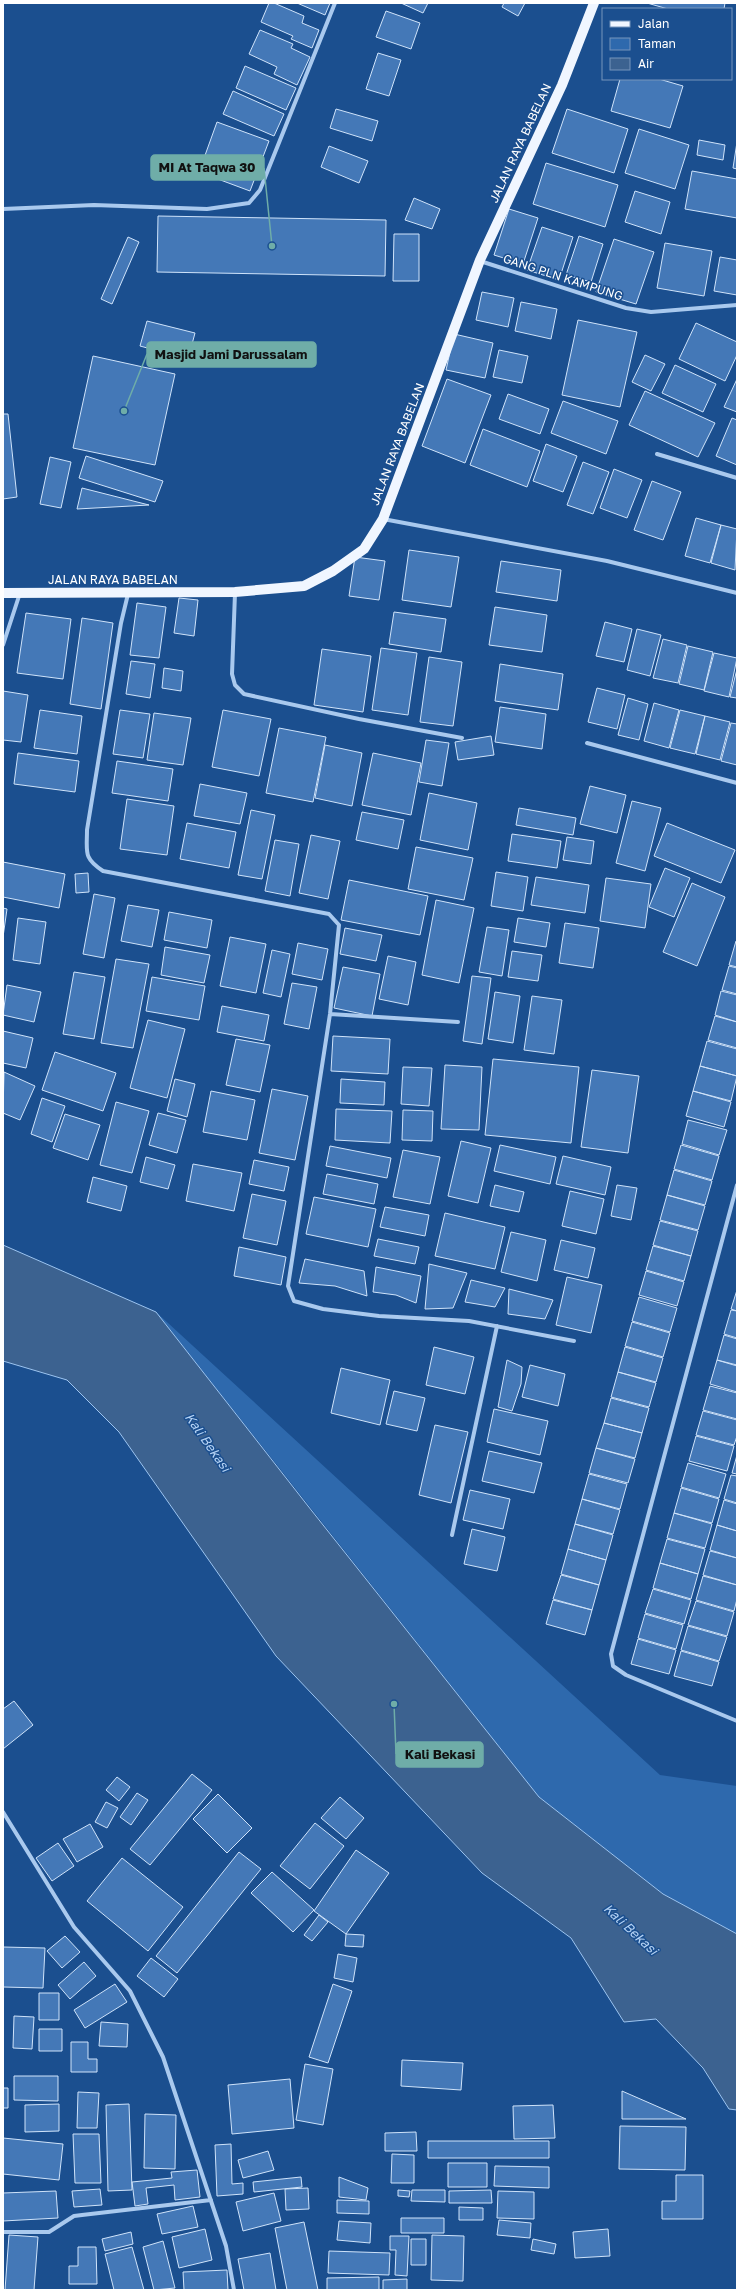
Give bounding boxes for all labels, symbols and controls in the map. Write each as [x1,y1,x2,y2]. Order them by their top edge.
legend [602,8,732,80]
text: Jalan [638,16,669,31]
text: Taman [638,36,676,51]
text: Air [638,56,654,71]
street label: JALAN RAYA BABELAN [486,81,554,205]
callout: MI At Taqwa 30 [151,155,264,180]
text: MI At Taqwa 30 [158,159,256,175]
street label: GANG PLN KAMPUNG [501,251,625,303]
callout: Masjid Jami Darussalam [147,342,316,367]
text: Masjid Jami Darussalam [155,346,307,362]
street label: JALAN RAYA BABELAN [367,381,427,507]
street label: JALAN RAYA BABELAN [48,572,178,587]
water label: Kali Bekasi [182,1409,235,1476]
callout: Kali Bekasi [396,1742,483,1767]
text: Kali Bekasi [405,1746,475,1762]
water label: Kali Bekasi [601,1900,663,1959]

